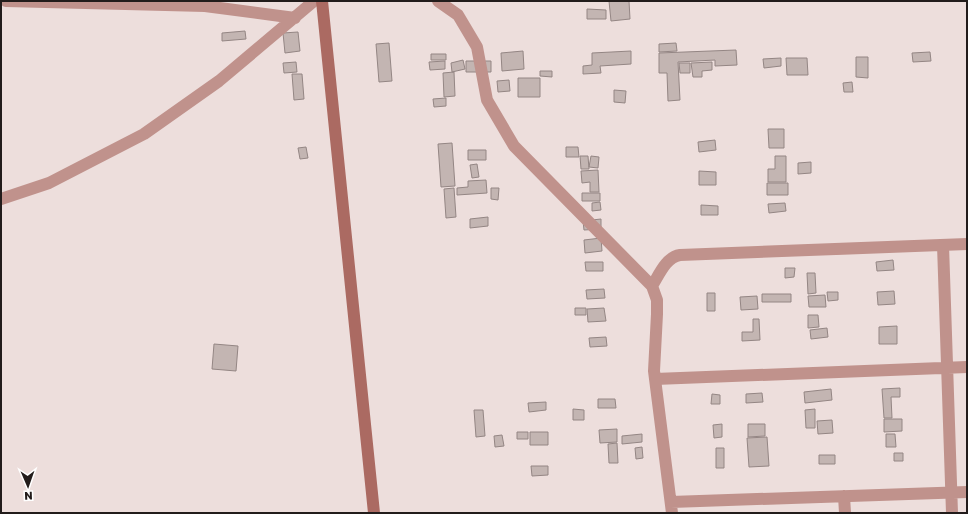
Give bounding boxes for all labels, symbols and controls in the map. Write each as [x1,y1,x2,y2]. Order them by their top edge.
north arrow [8,466,48,506]
text: N [24,490,33,503]

